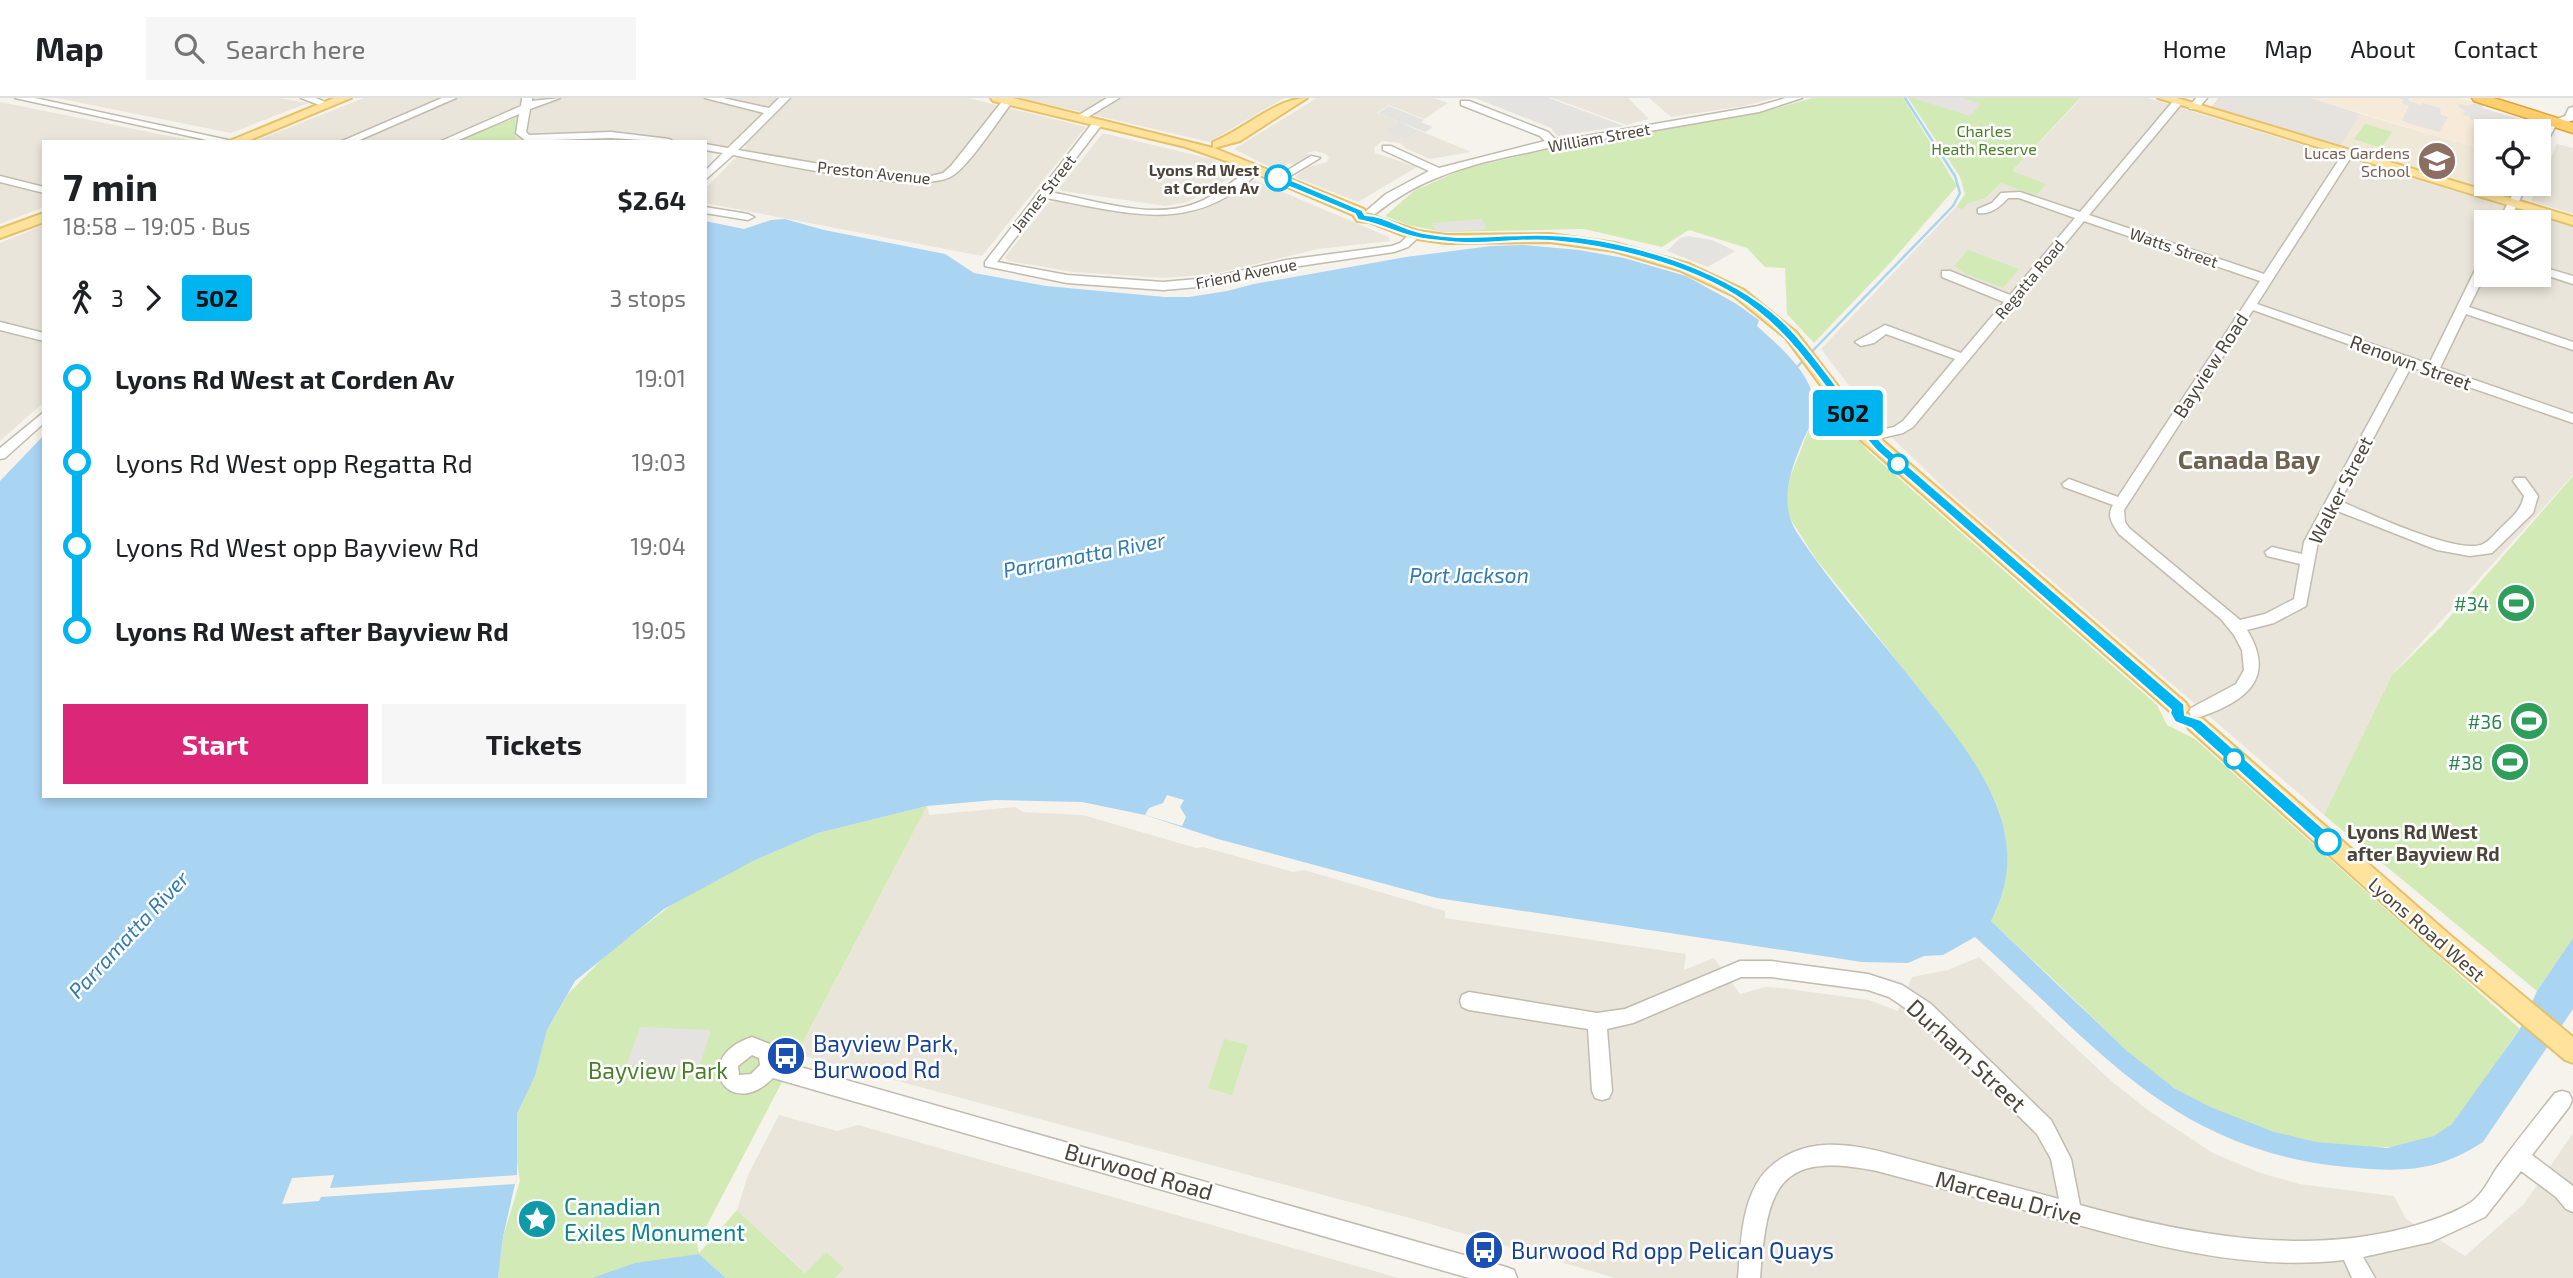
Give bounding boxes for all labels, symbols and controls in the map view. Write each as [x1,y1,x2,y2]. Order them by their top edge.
search box [146,17,636,80]
text: Map [35,28,104,68]
icon: search [170,29,208,67]
text: Search here [226,33,365,64]
text: Home [2163,34,2226,63]
text: Map [2264,34,2312,63]
text: About [2350,34,2416,63]
text: Contact [2454,34,2538,63]
street label: William Street [1546,119,1652,155]
map controls [2474,119,2551,287]
button: locate [2474,119,2551,196]
park label: Charles Heath Reserve [1931,121,2037,158]
school or university icon: Lucas Gardens School [2416,140,2458,182]
place label: Lucas Gardens School [2304,143,2410,180]
street label: James Street [1007,151,1079,235]
street label: Preston Avenue [816,157,932,187]
place label: Lyons Rd West at Corden Av [1149,160,1259,197]
text: 7 min [63,163,158,209]
marker: Lyons Rd West at Corden Av [1265,165,1291,191]
text: $2.64 [618,184,686,215]
button: layers [2474,210,2551,287]
text: 18:58 – 19:05 · Bus [63,212,250,240]
street label: Watts Street [2127,223,2221,271]
street label: Regatta Road [1990,236,2068,322]
street label: Friend Avenue [1194,254,1298,292]
icon: walk [63,279,101,317]
icon: forward [134,279,172,317]
text: 502 [196,283,238,312]
text: 3 [111,284,124,312]
text: 3 stops [610,284,686,312]
street label: Bayview Road [2168,308,2252,422]
street label: Renown Street [2347,329,2475,395]
text: Lyons Rd West at Corden Av [115,363,454,394]
text: 19:01 [635,364,686,392]
line badge: 502 [1808,390,1888,436]
text: 502 [1827,398,1869,427]
street label: Walker Street [2303,432,2377,548]
district label: Canada Bay [2178,443,2321,475]
text: Lyons Rd West opp Regatta Rd [115,447,473,478]
text: 19:03 [632,448,686,476]
unlabelled marker [1888,454,1908,474]
water label: Parramatta River [1001,526,1168,582]
text: Lyons Rd West opp Bayview Rd [115,531,479,562]
text: 19:04 [630,532,686,560]
water label: Port Jackson [1409,562,1529,587]
sports icon: #34 [2495,582,2537,624]
place label: #34 [2454,592,2489,615]
text: Lyons Rd West after Bayview Rd [115,615,509,646]
text: 19:05 [632,616,686,644]
sports icon: #36 [2508,700,2550,742]
button: Start [63,704,368,784]
button: Tickets [382,704,686,784]
place label: #36 [2468,710,2502,733]
sports icon: #38 [2489,741,2531,783]
unlabelled marker [2224,749,2244,769]
place label: #38 [2448,751,2483,774]
place label: Lyons Rd West after Bayview Rd [2347,820,2500,866]
marker: Lyons Rd West after Bayview Rd [2315,829,2341,855]
water label: Parramatta River [63,865,194,1003]
street label: Lyons Road West [2364,872,2490,986]
street label: Durham Street [1902,993,2033,1117]
place label: Bayview Park, Burwood Rd [813,1029,958,1083]
bus stop icon: Bayview Park, Burwood Rd [765,1035,807,1077]
park label: Bayview Park [588,1056,728,1084]
street label: Burwood Road [1062,1136,1216,1206]
street label: Marceau Drive [1933,1164,2085,1230]
place label: Canadian Exiles Monument [564,1192,745,1246]
place icon: Canadian Exiles Monument [516,1198,558,1240]
bus stop icon: Burwood Rd opp Pelican Quays [1463,1229,1505,1271]
place label: Burwood Rd opp Pelican Quays [1511,1236,1834,1264]

